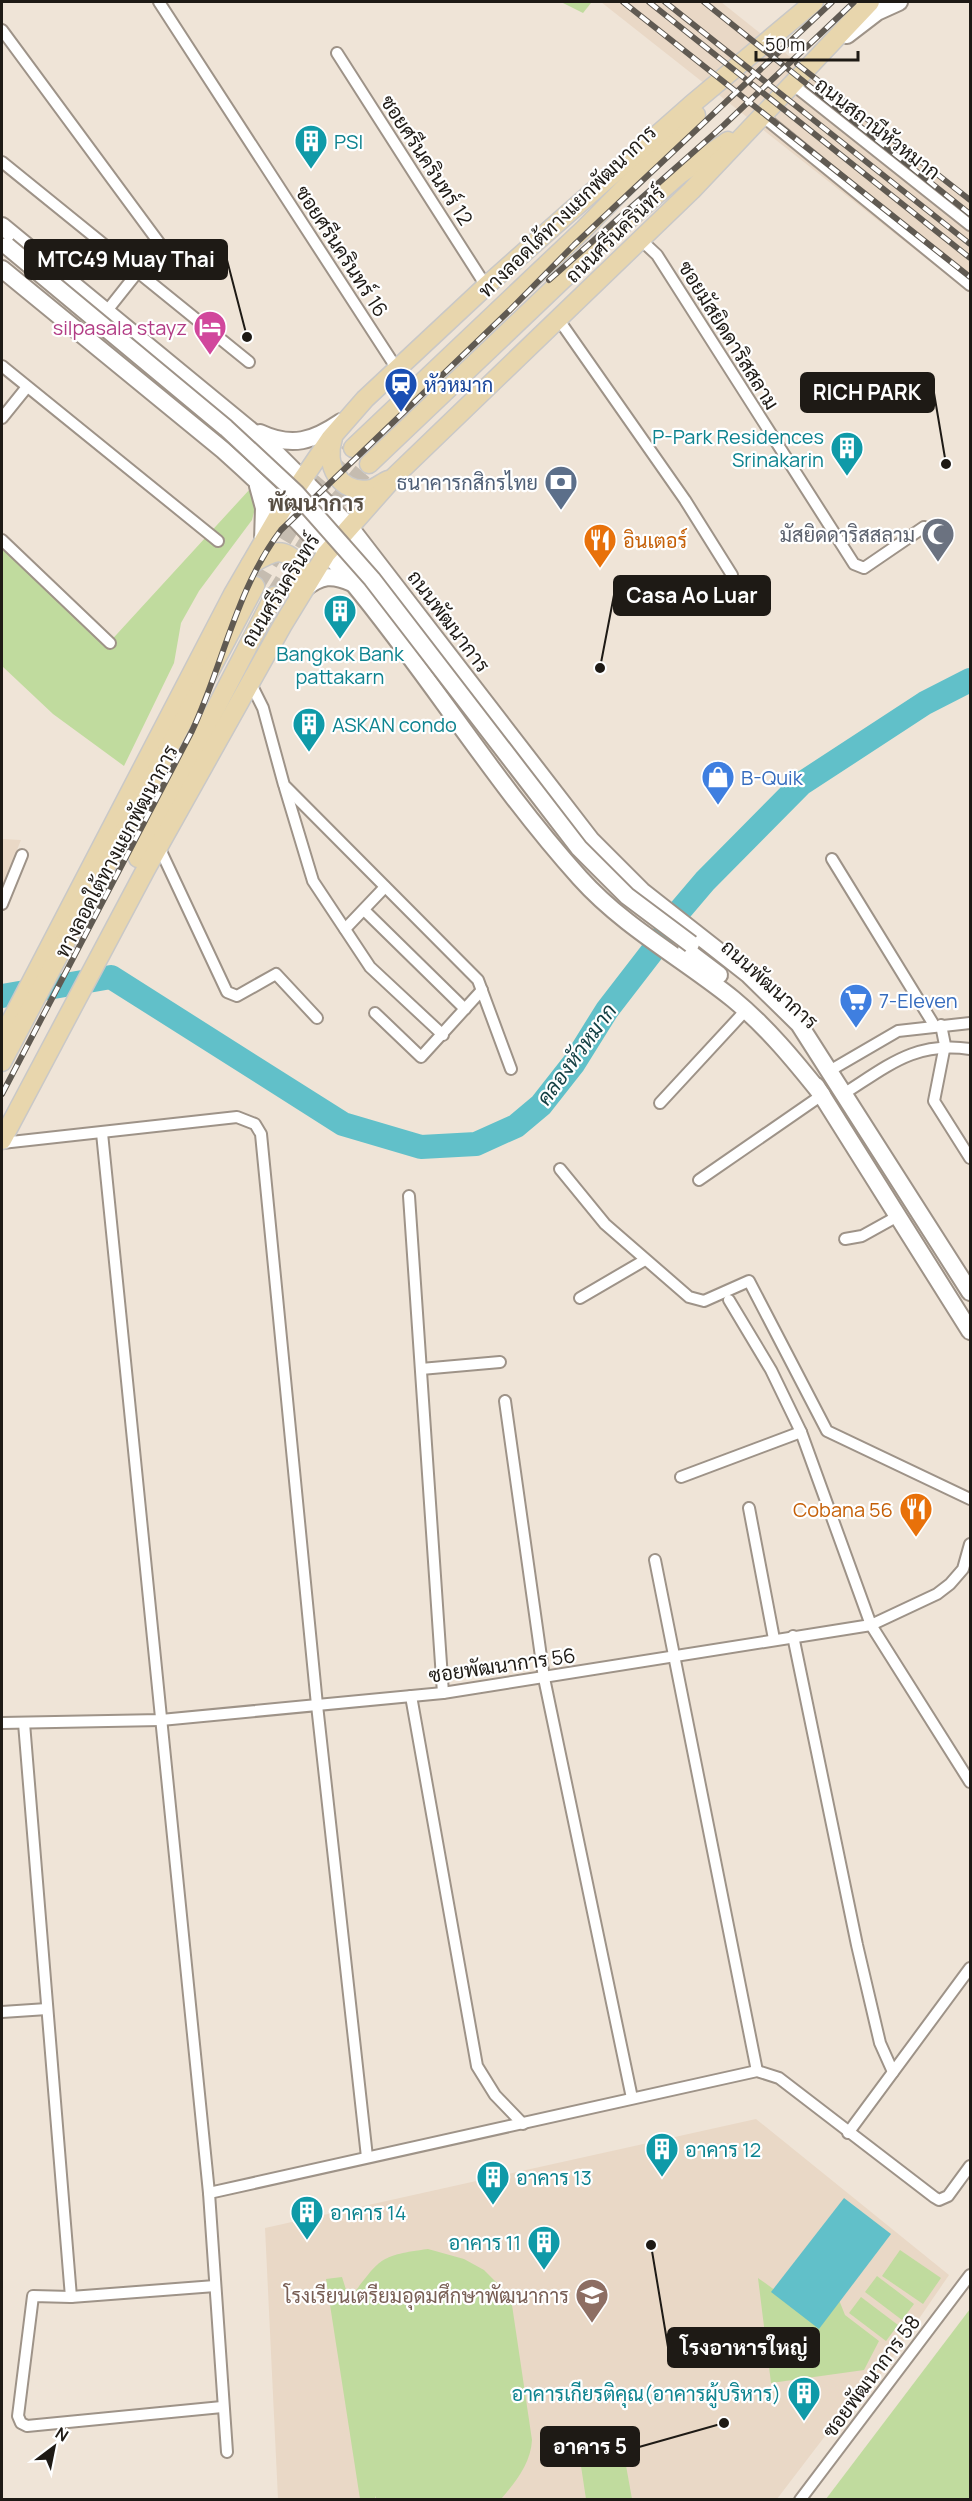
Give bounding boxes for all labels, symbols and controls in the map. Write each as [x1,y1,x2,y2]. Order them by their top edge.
scale bar [756,24,858,62]
text: 50 m [765,32,805,56]
street label: ถนนสถานีหัวหมาก [810,71,946,185]
street label: ซอยศรีนครินทร์ 12 [375,90,479,230]
street label: ทางลอดใต้ทางแยกพัฒนาการ [472,119,662,303]
building icon: PSI [293,123,329,170]
place label: PSI [334,128,363,155]
street label: ซอยศรีนครินทร์ 16 [289,180,395,322]
street label: ถนนศรีนครินทร์ [559,180,671,288]
callout: MTC49 Muay Thai [25,240,227,279]
text: MTC49 Muay Thai [37,245,215,273]
street label: ซอยมัสยิดดาริสสลาม [672,255,786,415]
hotel icon: silpasala stayz [192,309,228,356]
place label: silpasala stayz [53,314,187,341]
station icon: หัวหมาก [383,366,419,413]
place label: หัวหมาก [424,371,493,398]
callout: RICH PARK [801,373,934,412]
text: RICH PARK [813,378,922,406]
place label: P-Park Residences Srinakarin [652,423,824,473]
building icon: P-Park Residences Srinakarin [829,430,865,477]
bank icon: ธนาคารกสิกรไทย [543,464,579,511]
place label: ธนาคารกสิกรไทย [397,469,538,496]
district label: พัฒนาการ [268,488,364,518]
mosque icon: มัสยิดดาริสสลาม [920,516,956,563]
place label: มัสยิดดาริสสลาม [780,521,915,548]
restaurant icon: อินเตอร์ [582,522,618,569]
place label: อินเตอร์ [623,527,687,554]
street label: ถนนศรีนครินทร์ [234,528,326,652]
street label: ถนนพัฒนาการ [402,564,496,678]
callout: Casa Ao Luar [614,576,770,615]
text: Casa Ao Luar [626,581,758,609]
building icon: Bangkok Bank pattakarn [322,593,358,640]
place label: Bangkok Bank pattakarn [276,640,405,690]
building icon: ASKAN condo [291,706,327,753]
place label: ASKAN condo [332,711,457,738]
street label: ทางลอดใต้ทางแยกพัฒนาการ [48,740,184,962]
shop icon: B-Quik [700,759,736,806]
place label: B-Quik [741,764,804,791]
street label: ถนนพัฒนาการ [716,933,824,1035]
supermarket icon: 7-Eleven [838,982,874,1029]
place label: 7-Eleven [879,987,958,1014]
water label: คลองหัวหมาก [530,997,622,1111]
restaurant icon: Cobana 56 [898,1491,934,1538]
place label: Cobana 56 [793,1496,893,1523]
street label: ซอยพัฒนาการ 56 [427,1641,577,1689]
building icon: อาคาร 12 [644,2131,680,2178]
place label: อาคาร 12 [685,2136,761,2163]
building icon: อาคาร 13 [475,2159,511,2206]
place label: อาคาร 13 [516,2164,592,2191]
building icon: อาคาร 14 [289,2194,325,2241]
place label: อาคาร 14 [330,2199,406,2226]
building icon: อาคาร 11 [526,2224,562,2271]
place label: อาคาร 11 [449,2229,521,2256]
school or university icon: โรงเรียนเตรียมอุดมศึกษาพัฒนาการ [574,2277,610,2324]
place label: โรงเรียนเตรียมอุดมศึกษาพัฒนาการ [283,2282,569,2310]
street label: ซอยพัฒนาการ 58 [816,2309,926,2443]
callout: โรงอาหารใหญ่ [668,2328,819,2367]
text: โรงอาหารใหญ่ [678,2333,808,2361]
building icon: อาคารเกียรติคุณ(อาคารผู้บริหาร) [786,2375,822,2422]
place label: อาคารเกียรติคุณ(อาคารผู้บริหาร) [511,2380,781,2409]
north arrow [24,2417,84,2477]
text: N [51,2422,73,2447]
callout: อาคาร 5 [541,2427,639,2466]
text: อาคาร 5 [553,2432,627,2460]

